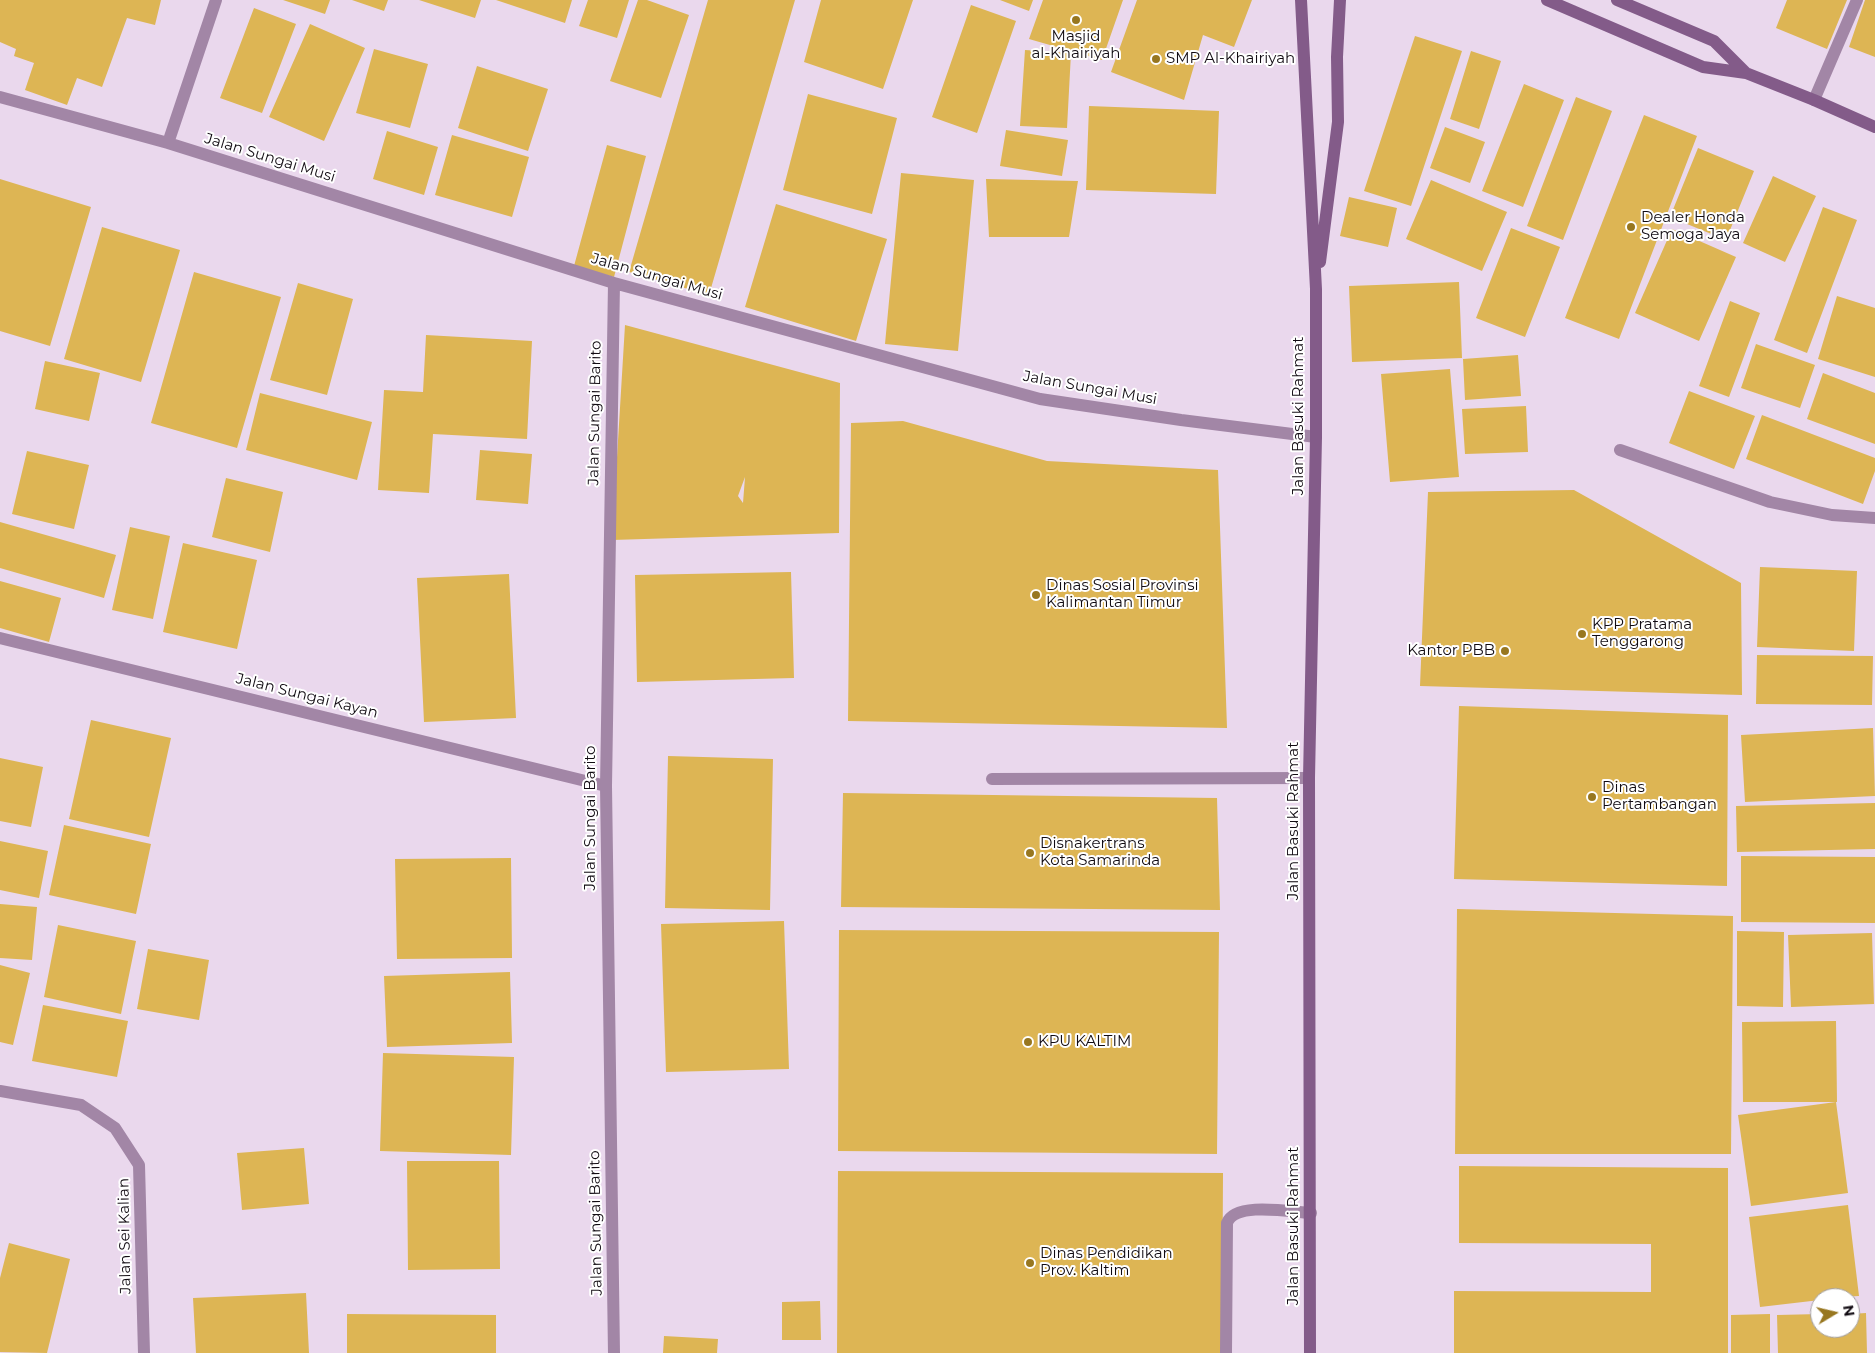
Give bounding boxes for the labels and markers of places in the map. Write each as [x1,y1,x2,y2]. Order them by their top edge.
marker: Masjid al-Khairiyah [1070,14,1082,26]
place label: Masjid al-Khairiyah [1031,28,1121,63]
place label: SMP Al-Khairiyah [1166,50,1295,68]
marker: SMP Al-Khairiyah [1150,53,1162,65]
place label: Dealer Honda Semoga Jaya [1641,209,1745,244]
marker: Dealer Honda Semoga Jaya [1625,221,1637,233]
place label: Dinas Sosial Provinsi Kalimantan Timur [1046,577,1199,612]
marker: Dinas Sosial Provinsi Kalimantan Timur [1030,589,1042,601]
place label: KPP Pratama Tenggarong [1592,616,1692,651]
marker: KPP Pratama Tenggarong [1576,628,1588,640]
place label: Kantor PBB [1407,642,1495,660]
marker: Kantor PBB [1499,645,1511,657]
place label: Dinas Pertambangan [1602,779,1717,814]
marker: Dinas Pertambangan [1586,791,1598,803]
place label: Disnakertrans Kota Samarinda [1040,835,1160,870]
marker: Disnakertrans Kota Samarinda [1024,847,1036,859]
place label: KPU KALTIM [1038,1033,1131,1051]
marker: KPU KALTIM [1022,1036,1034,1048]
place label: Dinas Pendidikan Prov. Kaltim [1040,1245,1173,1280]
marker: Dinas Pendidikan Prov. Kaltim [1024,1257,1036,1269]

